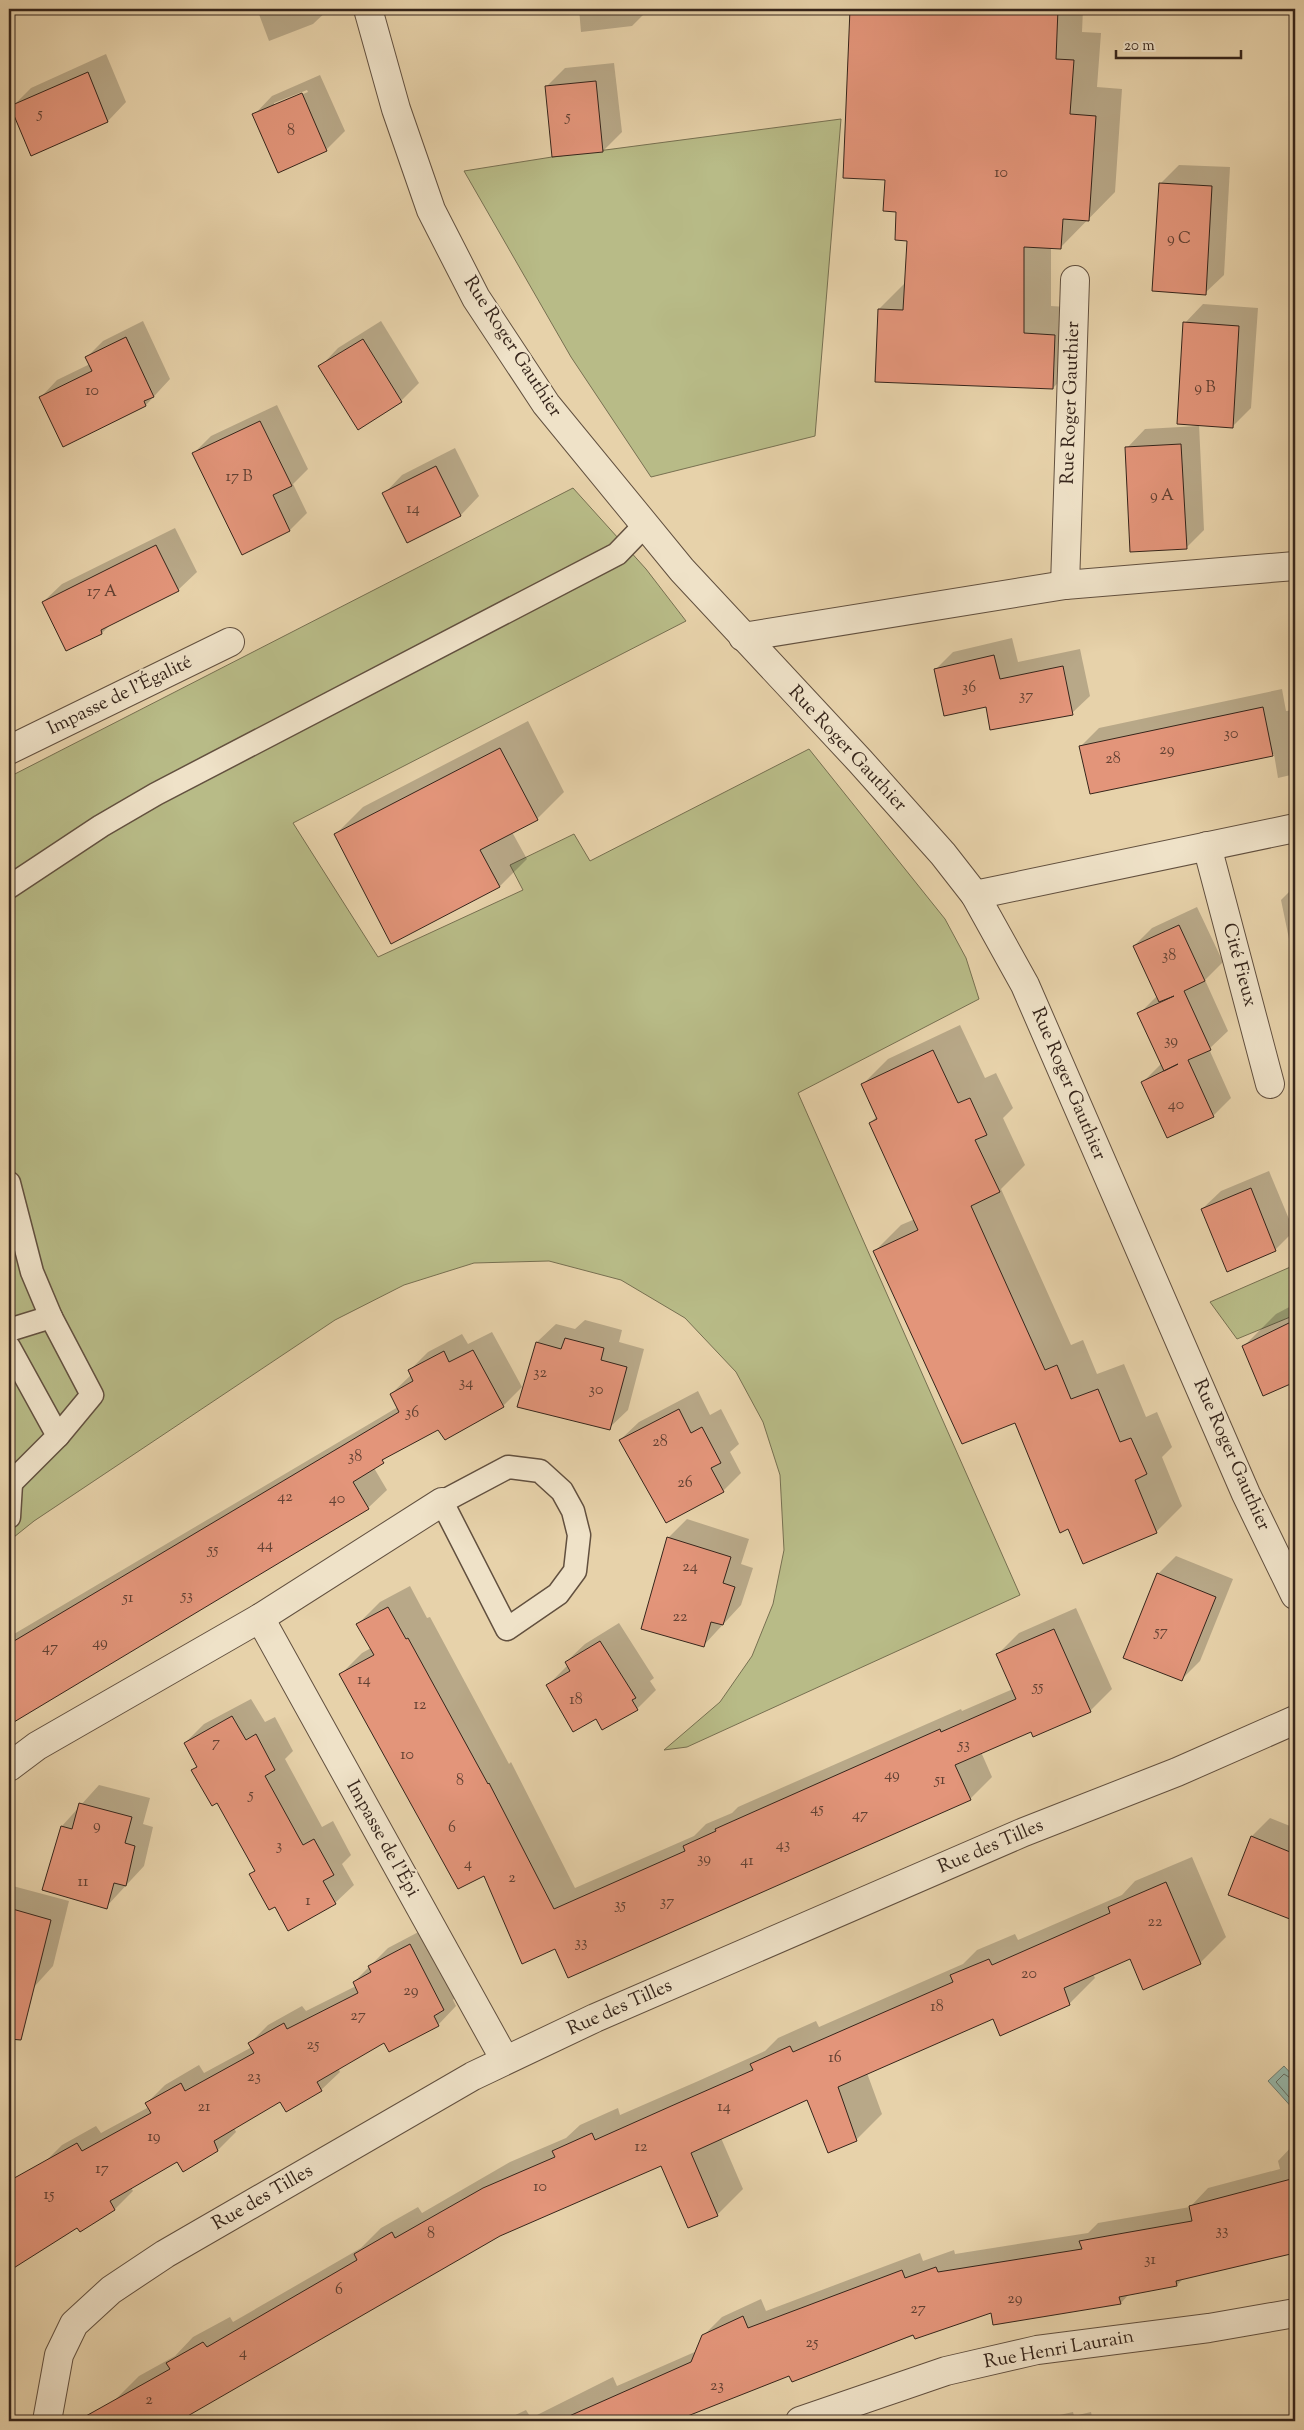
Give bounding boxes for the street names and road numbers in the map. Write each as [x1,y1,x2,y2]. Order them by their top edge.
street label: Rue Roger Gauthier [456,271,568,423]
street label: Rue Roger Gauthier [1055,321,1087,485]
street label: Impasse de l'Égalité [43,649,197,743]
street label: Rue Roger Gauthier [781,680,913,818]
street label: Cité Fieux [1215,920,1263,1010]
street label: Rue Roger Gauthier [1024,1003,1112,1165]
street label: Rue Roger Gauthier [1185,1375,1277,1535]
street label: Impasse de l'Épi [339,1776,425,1902]
street label: Rue des Tilles [934,1813,1048,1881]
street label: Rue des Tilles [563,1973,677,2043]
street label: Rue des Tilles [208,2158,318,2238]
street label: Rue Henri Laurain [982,2324,1136,2376]

